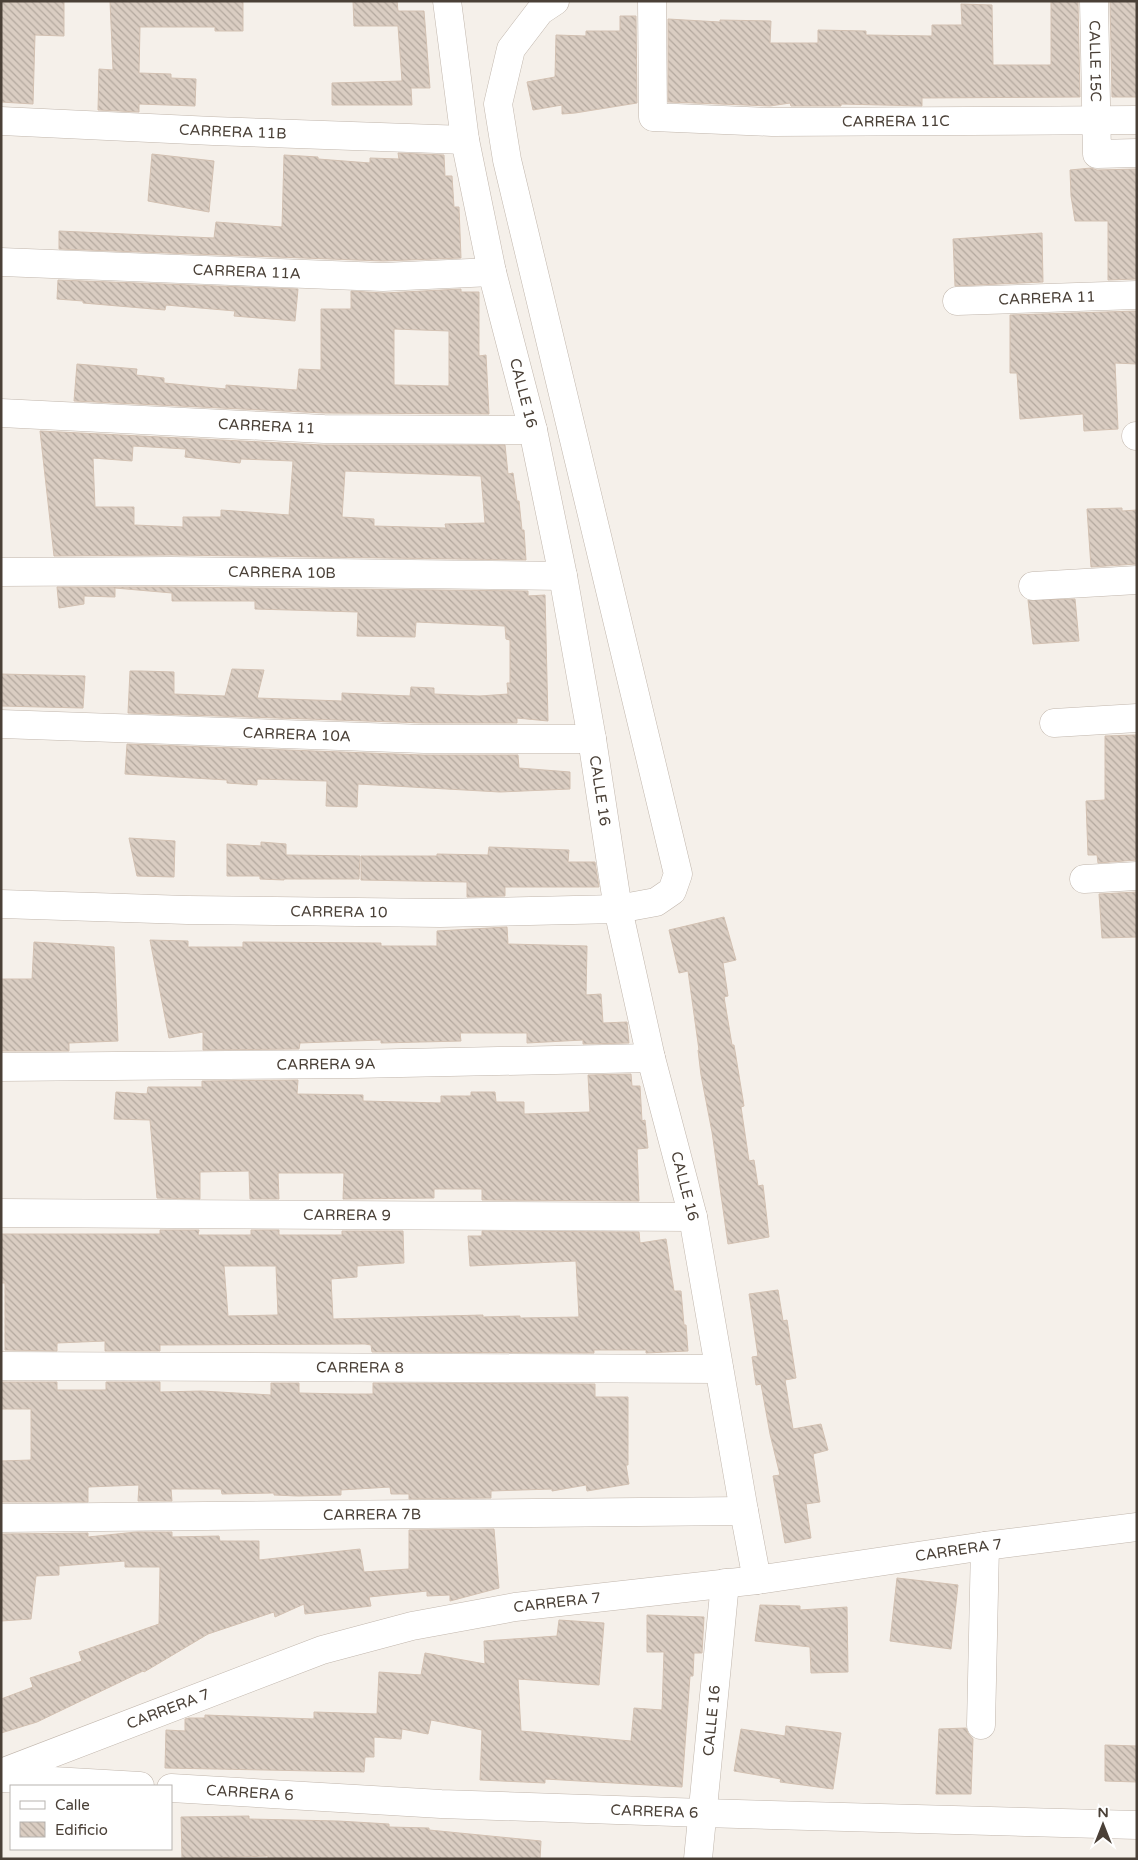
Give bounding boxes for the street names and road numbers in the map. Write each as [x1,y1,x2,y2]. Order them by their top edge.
street label: CALLE 15C [1085,20,1105,102]
street label: CARRERA 11C [842,112,950,131]
street label: CARRERA 11B [179,120,287,143]
street label: CARRERA 11A [192,261,301,283]
street label: CARRERA 11 [998,287,1096,309]
street label: CALLE 16 [506,356,541,430]
street label: CARRERA 11 [218,415,316,438]
street label: CARRERA 10B [228,563,336,582]
street label: CARRERA 10A [242,724,351,745]
street label: CALLE 16 [586,754,614,827]
street label: CARRERA 10 [290,902,388,921]
street label: CARRERA 9A [276,1055,376,1074]
street label: CALLE 16 [667,1150,703,1223]
street label: CARRERA 9 [303,1206,391,1224]
street label: CARRERA 8 [316,1358,404,1377]
street label: CARRERA 7B [323,1505,421,1524]
street label: CARRERA 7 [914,1535,1003,1565]
street label: CARRERA 7 [512,1588,602,1616]
street label: CALLE 16 [699,1684,724,1757]
street label: CARRERA 7 [124,1685,212,1733]
street label: CARRERA 6 [205,1781,294,1804]
street label: CARRERA 6 [610,1801,699,1822]

